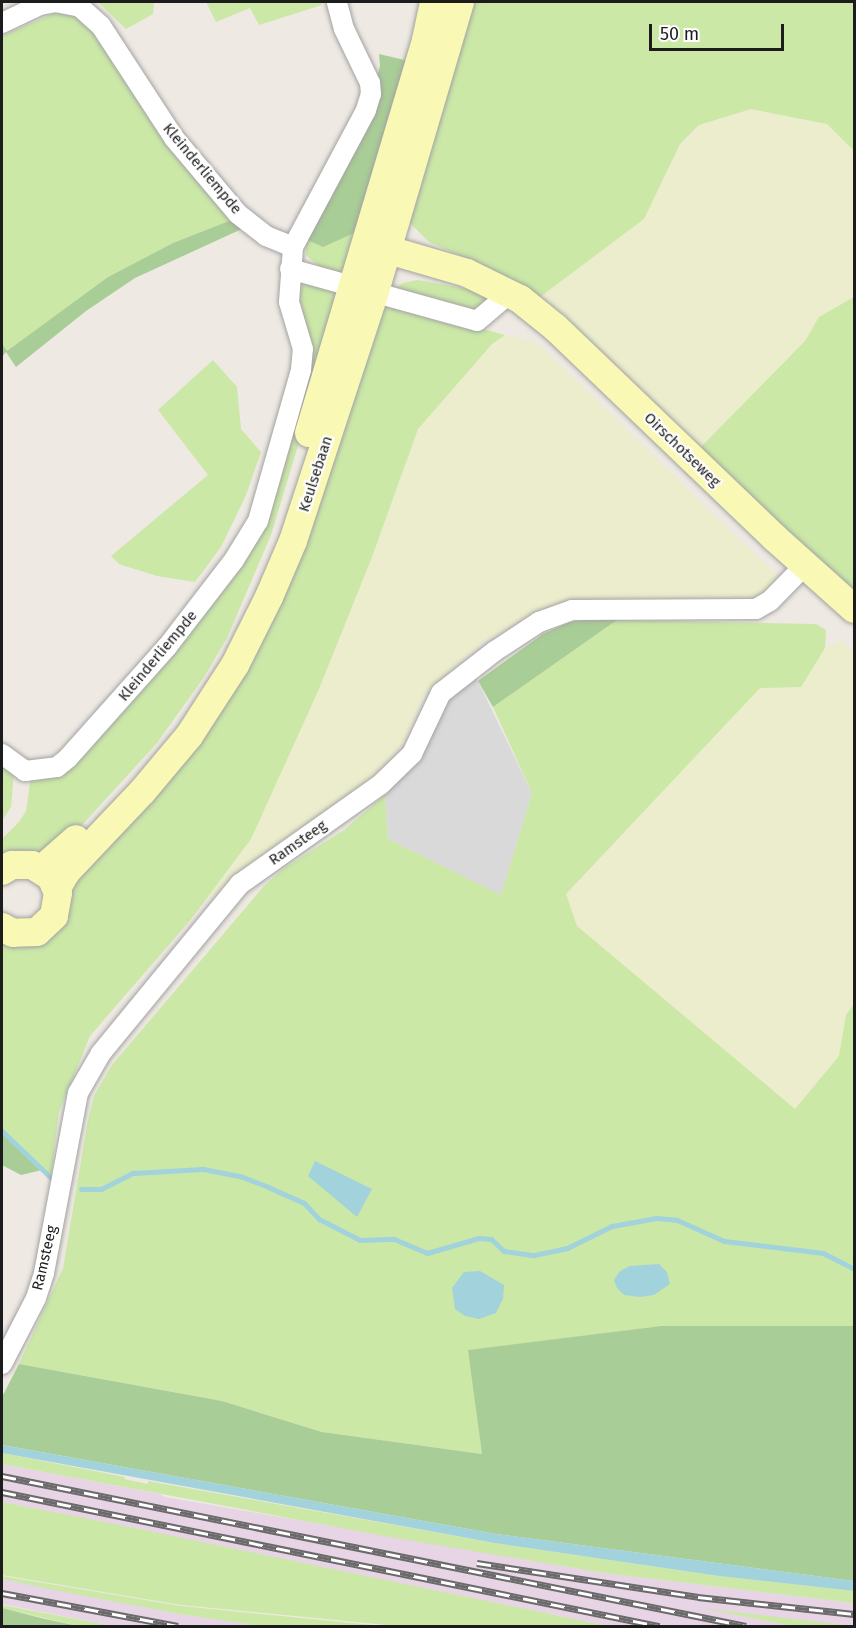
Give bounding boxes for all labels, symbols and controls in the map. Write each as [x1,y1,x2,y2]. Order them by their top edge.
scale bar [652,12,787,50]
text: 50 m [660,23,699,45]
street label: Kleinderliempde [159,120,245,218]
street label: Oirschotseweg [640,409,724,491]
street label: Keulsebaan [295,434,337,514]
street label: Kleinderliempde [115,607,201,705]
street label: Ramsteeg [266,817,330,869]
street label: Ramsteeg [29,1224,61,1292]

